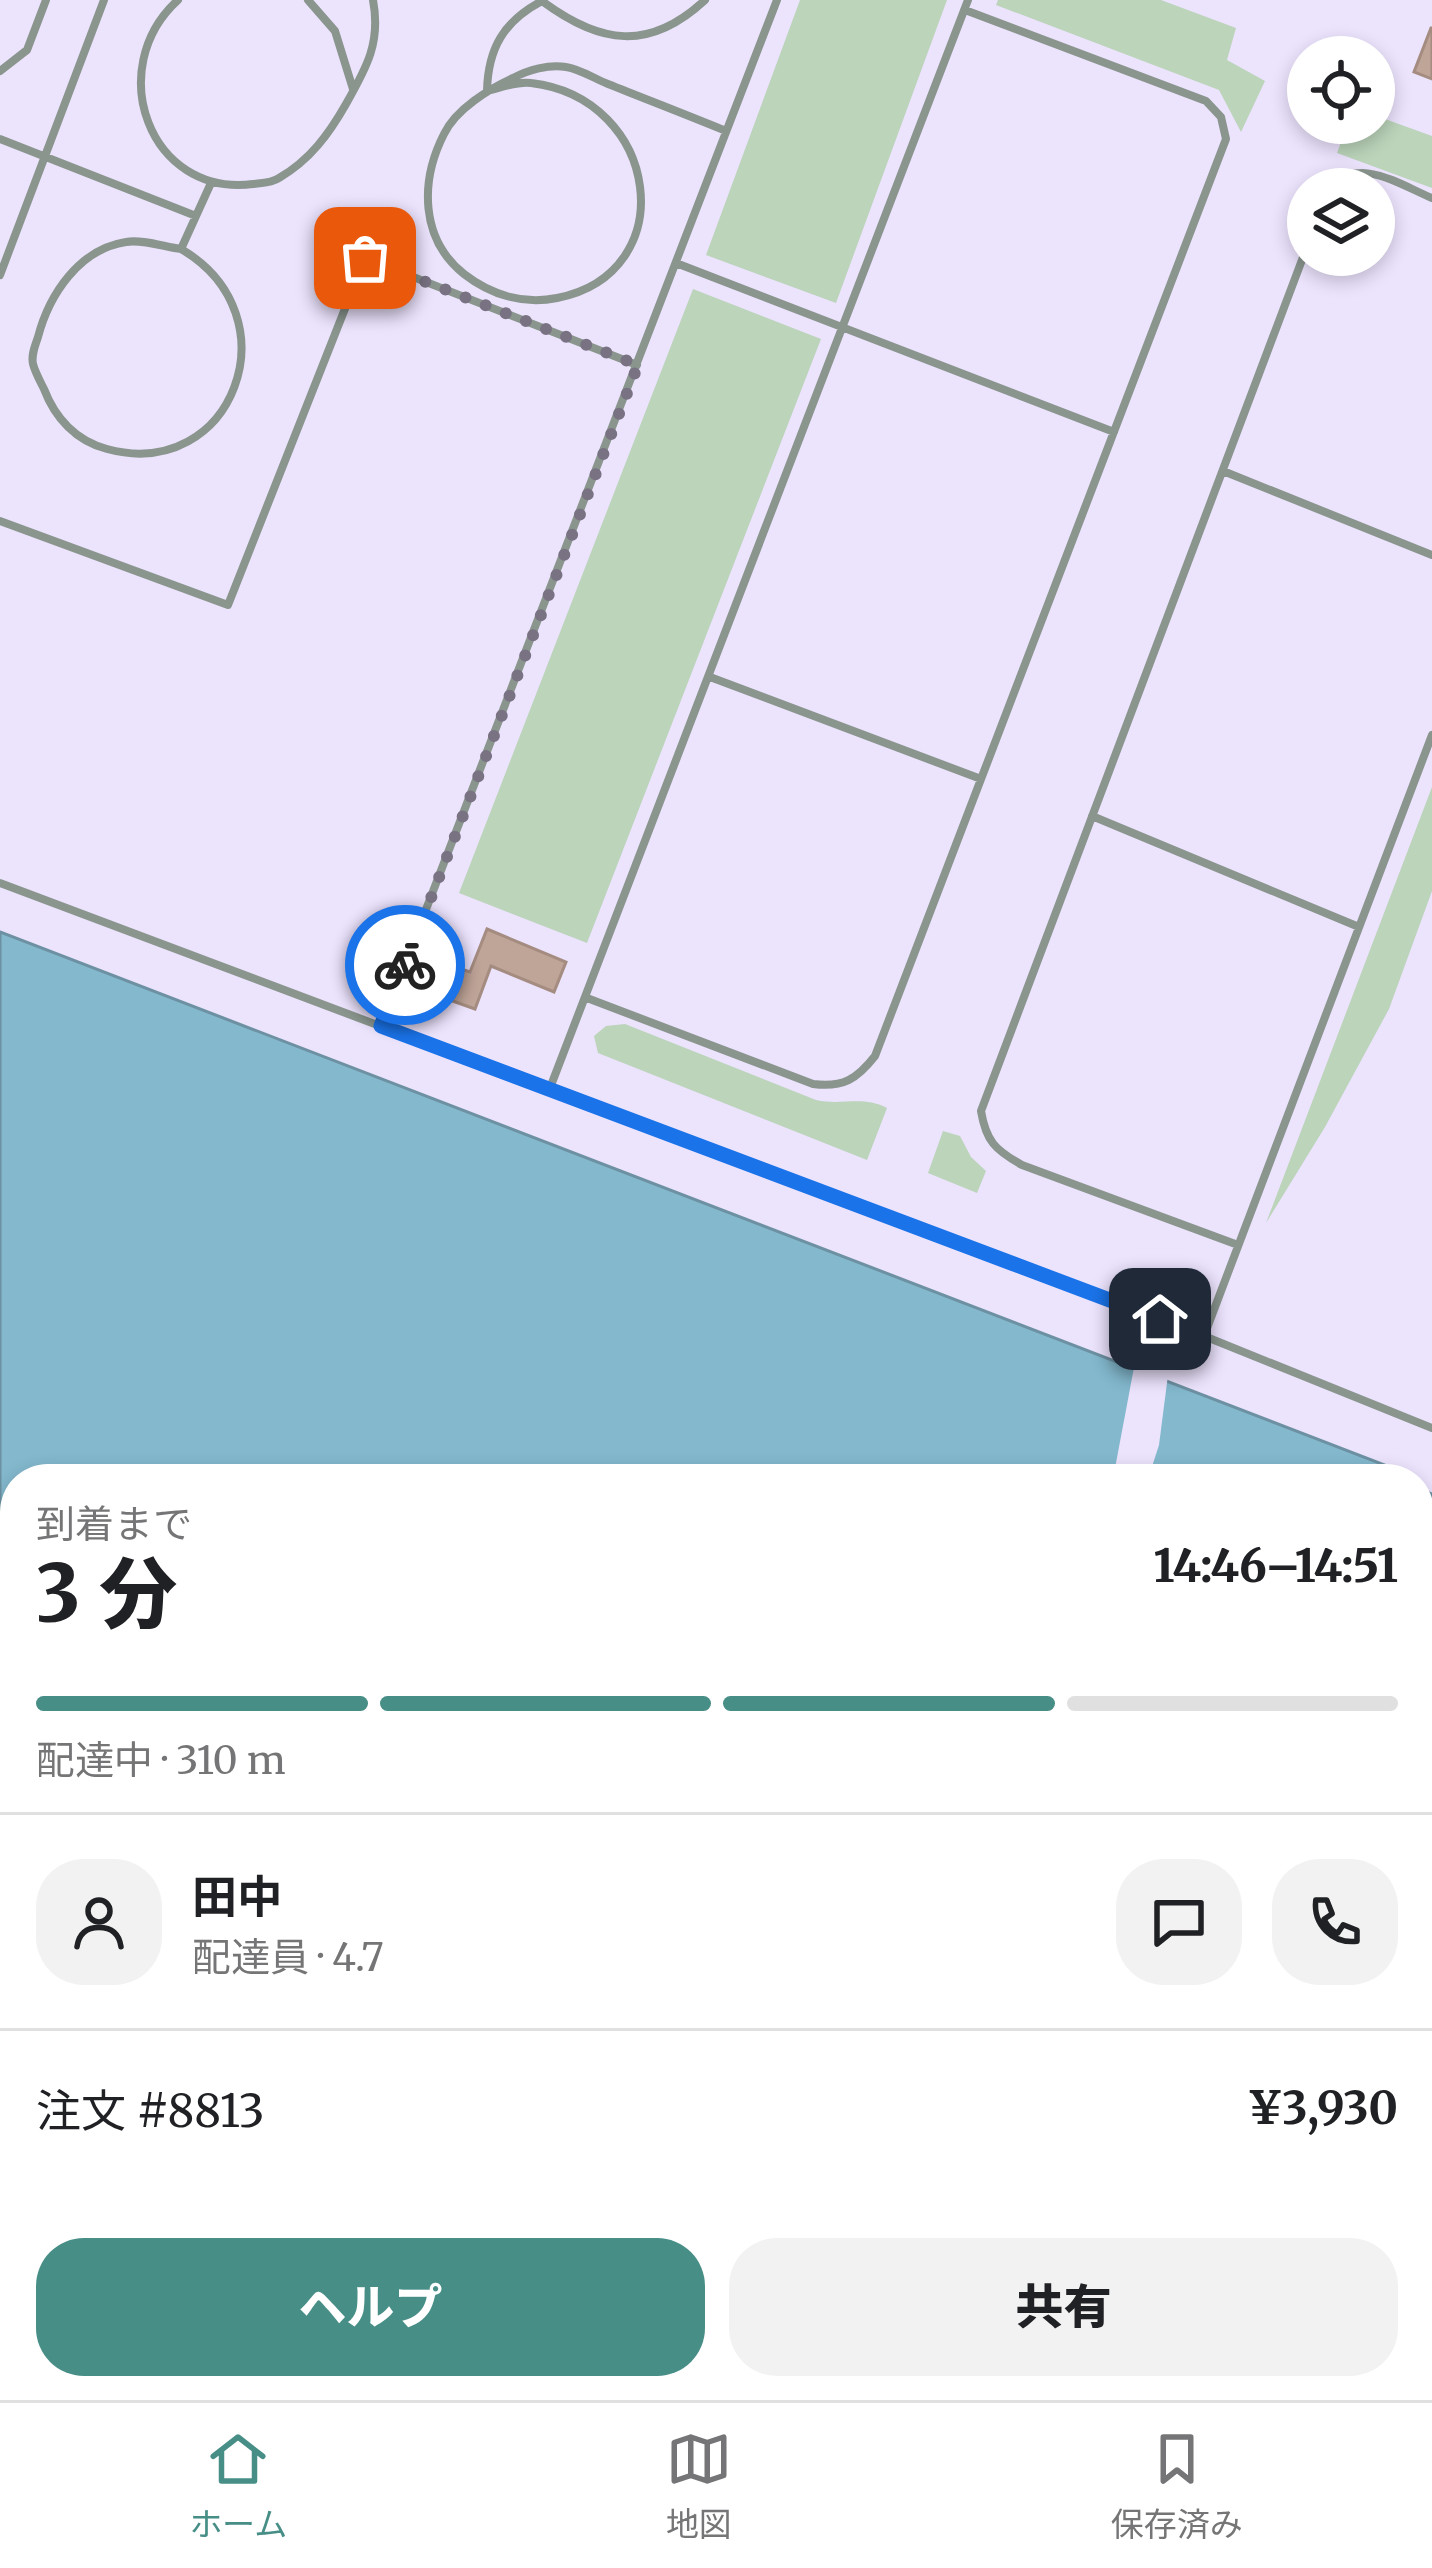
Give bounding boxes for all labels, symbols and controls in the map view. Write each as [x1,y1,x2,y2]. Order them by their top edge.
map controls [1287,36,1395,276]
button: locate [1287,36,1395,144]
button: layers [1287,168,1395,276]
pin [314,207,416,309]
icon: bag [332,225,398,291]
courier [345,905,465,1025]
icon: bike [372,932,438,998]
pin [1109,1268,1211,1370]
icon: home [1127,1286,1193,1352]
text: 到着まで [36,1500,192,1549]
text: 14:46–14:51 [1154,1538,1398,1594]
text: 3 分 [36,1545,177,1643]
text: 配達中 · 310 m [36,1736,286,1785]
button: person [36,1859,162,1985]
button: chat [1116,1859,1242,1985]
button: phone [1272,1859,1398,1985]
text: 田中 [192,1869,282,1925]
text: 配達員 · 4.7 [192,1933,384,1982]
text: ¥3,930 [1247,2080,1398,2136]
text: 注文 #8813 [36,2083,264,2139]
button: ヘルプ [36,2238,705,2376]
button: 共有 [729,2238,1398,2376]
tab: ホーム [189,2426,287,2546]
tab: 地図 [666,2426,732,2546]
tab: 保存済み [1111,2426,1243,2546]

